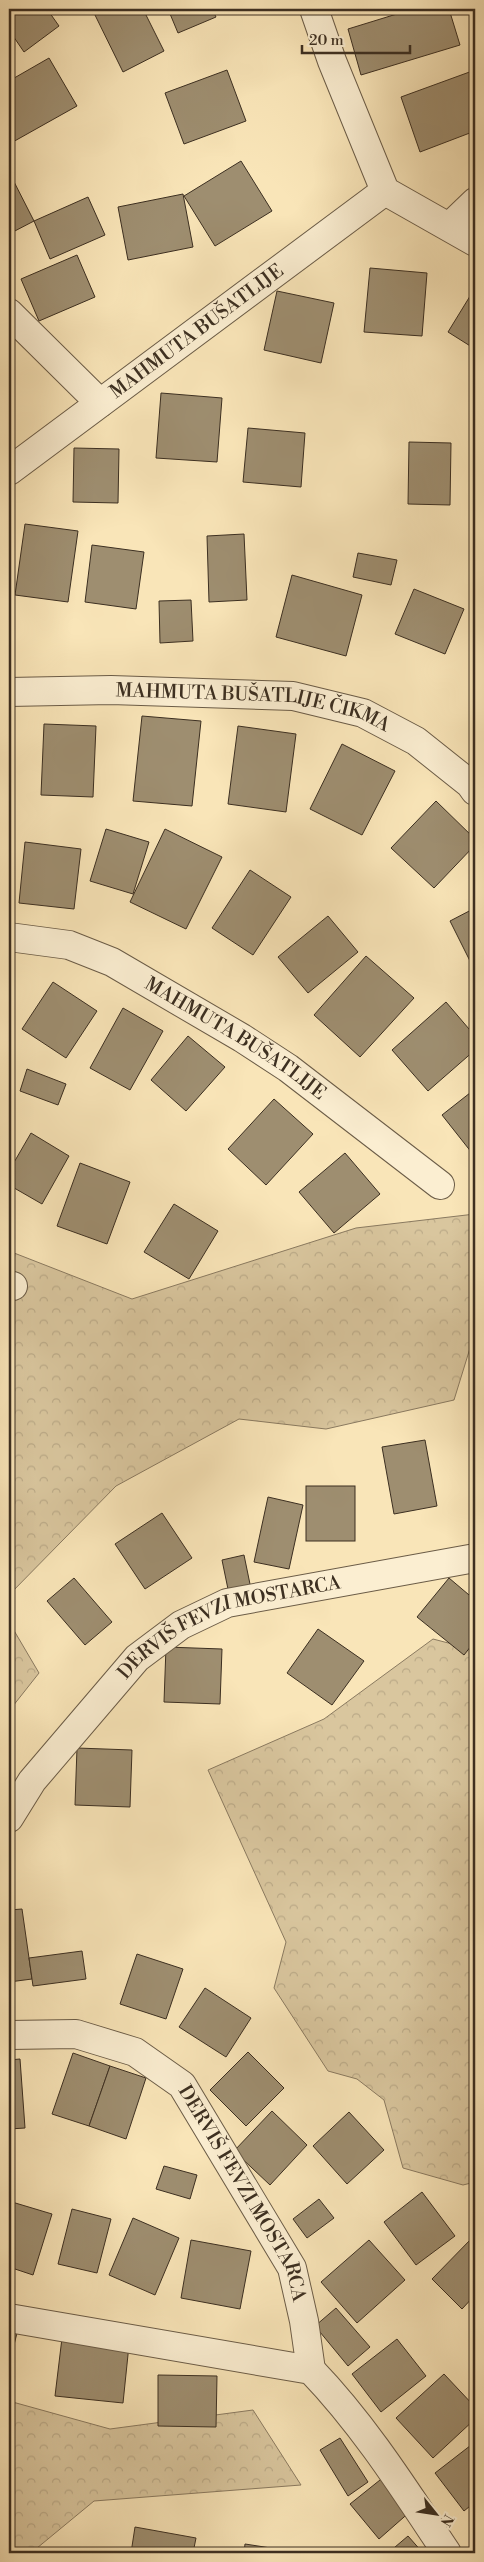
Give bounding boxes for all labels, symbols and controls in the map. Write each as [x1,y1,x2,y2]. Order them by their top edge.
scale bar [302,22,409,54]
text: 20 m [309,31,344,50]
street label: MAHMUTA BUŠATLIJE [105,259,288,404]
street label: MAHMUTA BUŠATLIJE ČIKMA [115,678,395,738]
street label: MAHMUTA BUŠATLIJE [140,972,331,1105]
street label: DERVIŠ FEVZI MOSTARCA [112,1570,344,1684]
street label: DERVIŠ FEVZI MOSTARCA [173,2081,311,2305]
north arrow [412,2490,462,2540]
text: N [436,2511,457,2529]

